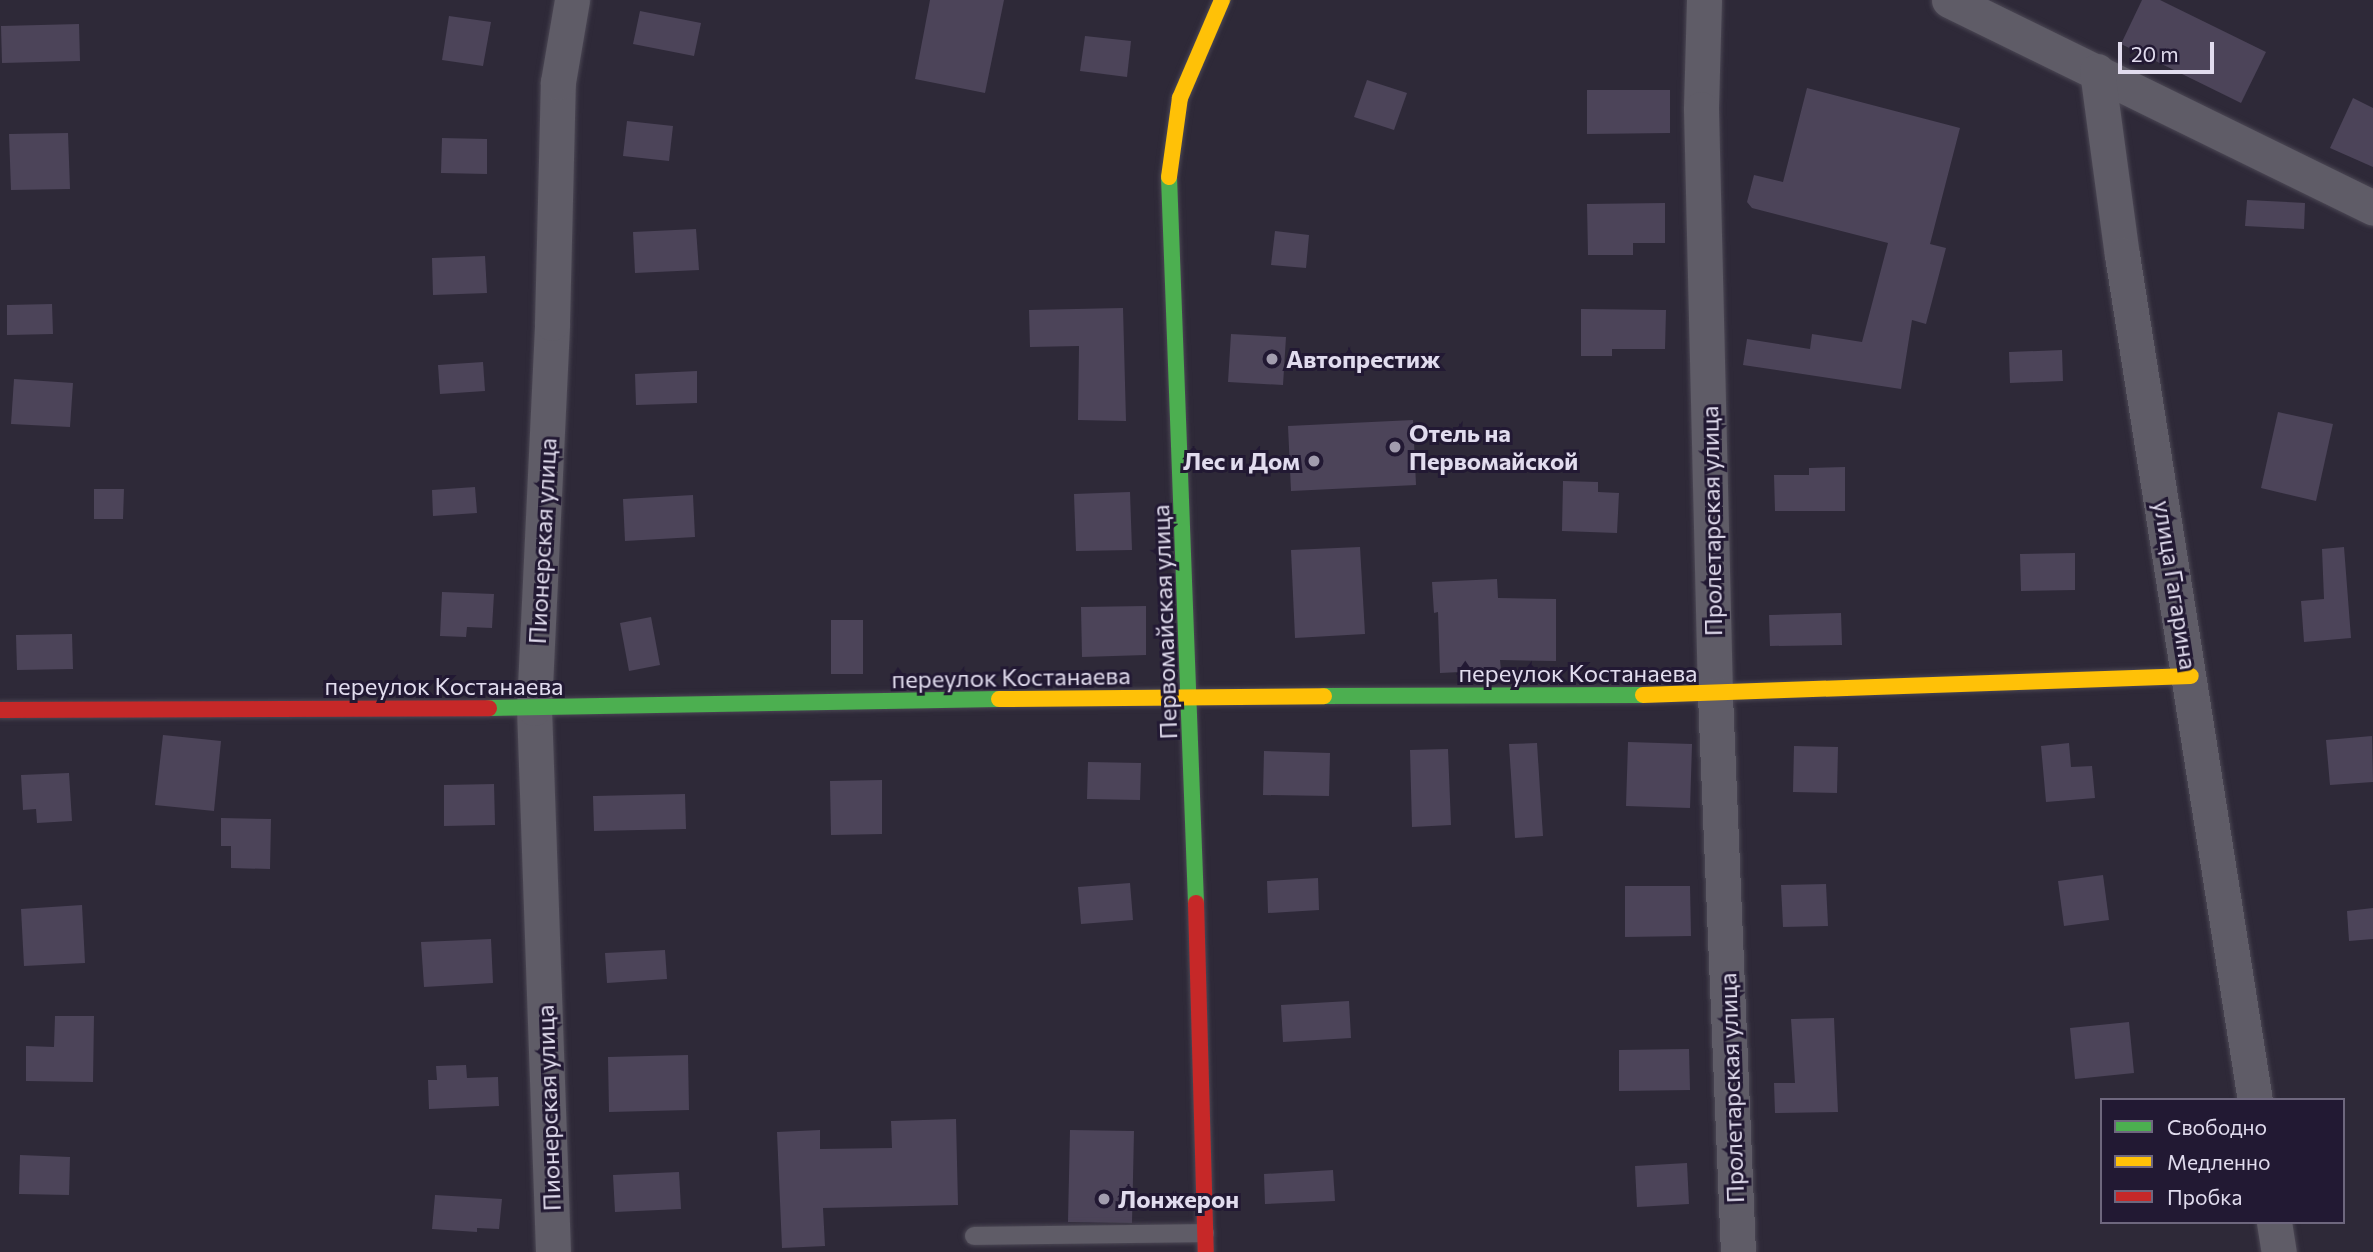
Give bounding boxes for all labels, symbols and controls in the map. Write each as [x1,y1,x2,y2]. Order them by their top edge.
scale bar [2121,28,2217,72]
text: 20 m [2131,41,2179,66]
place label: Автопрестиж [1286,345,1440,373]
marker: Автопрестиж [1264,351,1280,367]
street label: Пролетарская улица [1695,406,1727,636]
place label: Отель на Первомайской [1409,419,1578,475]
street label: Пионерская улица [522,437,562,645]
marker: Отель на Первомайской [1387,439,1403,455]
place label: Лес и Дом [1183,447,1300,475]
marker: Лес и Дом [1306,453,1322,469]
street label: улица Гагарина [2148,498,2204,672]
street label: Первомайская улица [1146,504,1182,740]
street label: переулок Костанаева [1458,659,1698,687]
street label: переулок Костанаева [891,661,1131,693]
street label: переулок Костанаева [324,672,564,700]
street label: Пролетарская улица [1713,972,1749,1204]
street label: Пионерская улица [530,1004,566,1212]
legend [2100,1098,2345,1224]
text: Свободно [2167,1114,2267,1139]
text: Медленно [2167,1149,2271,1174]
text: Пробка [2167,1184,2242,1209]
place label: Лонжерон [1118,1185,1239,1213]
marker: Лонжерон [1096,1191,1112,1207]

